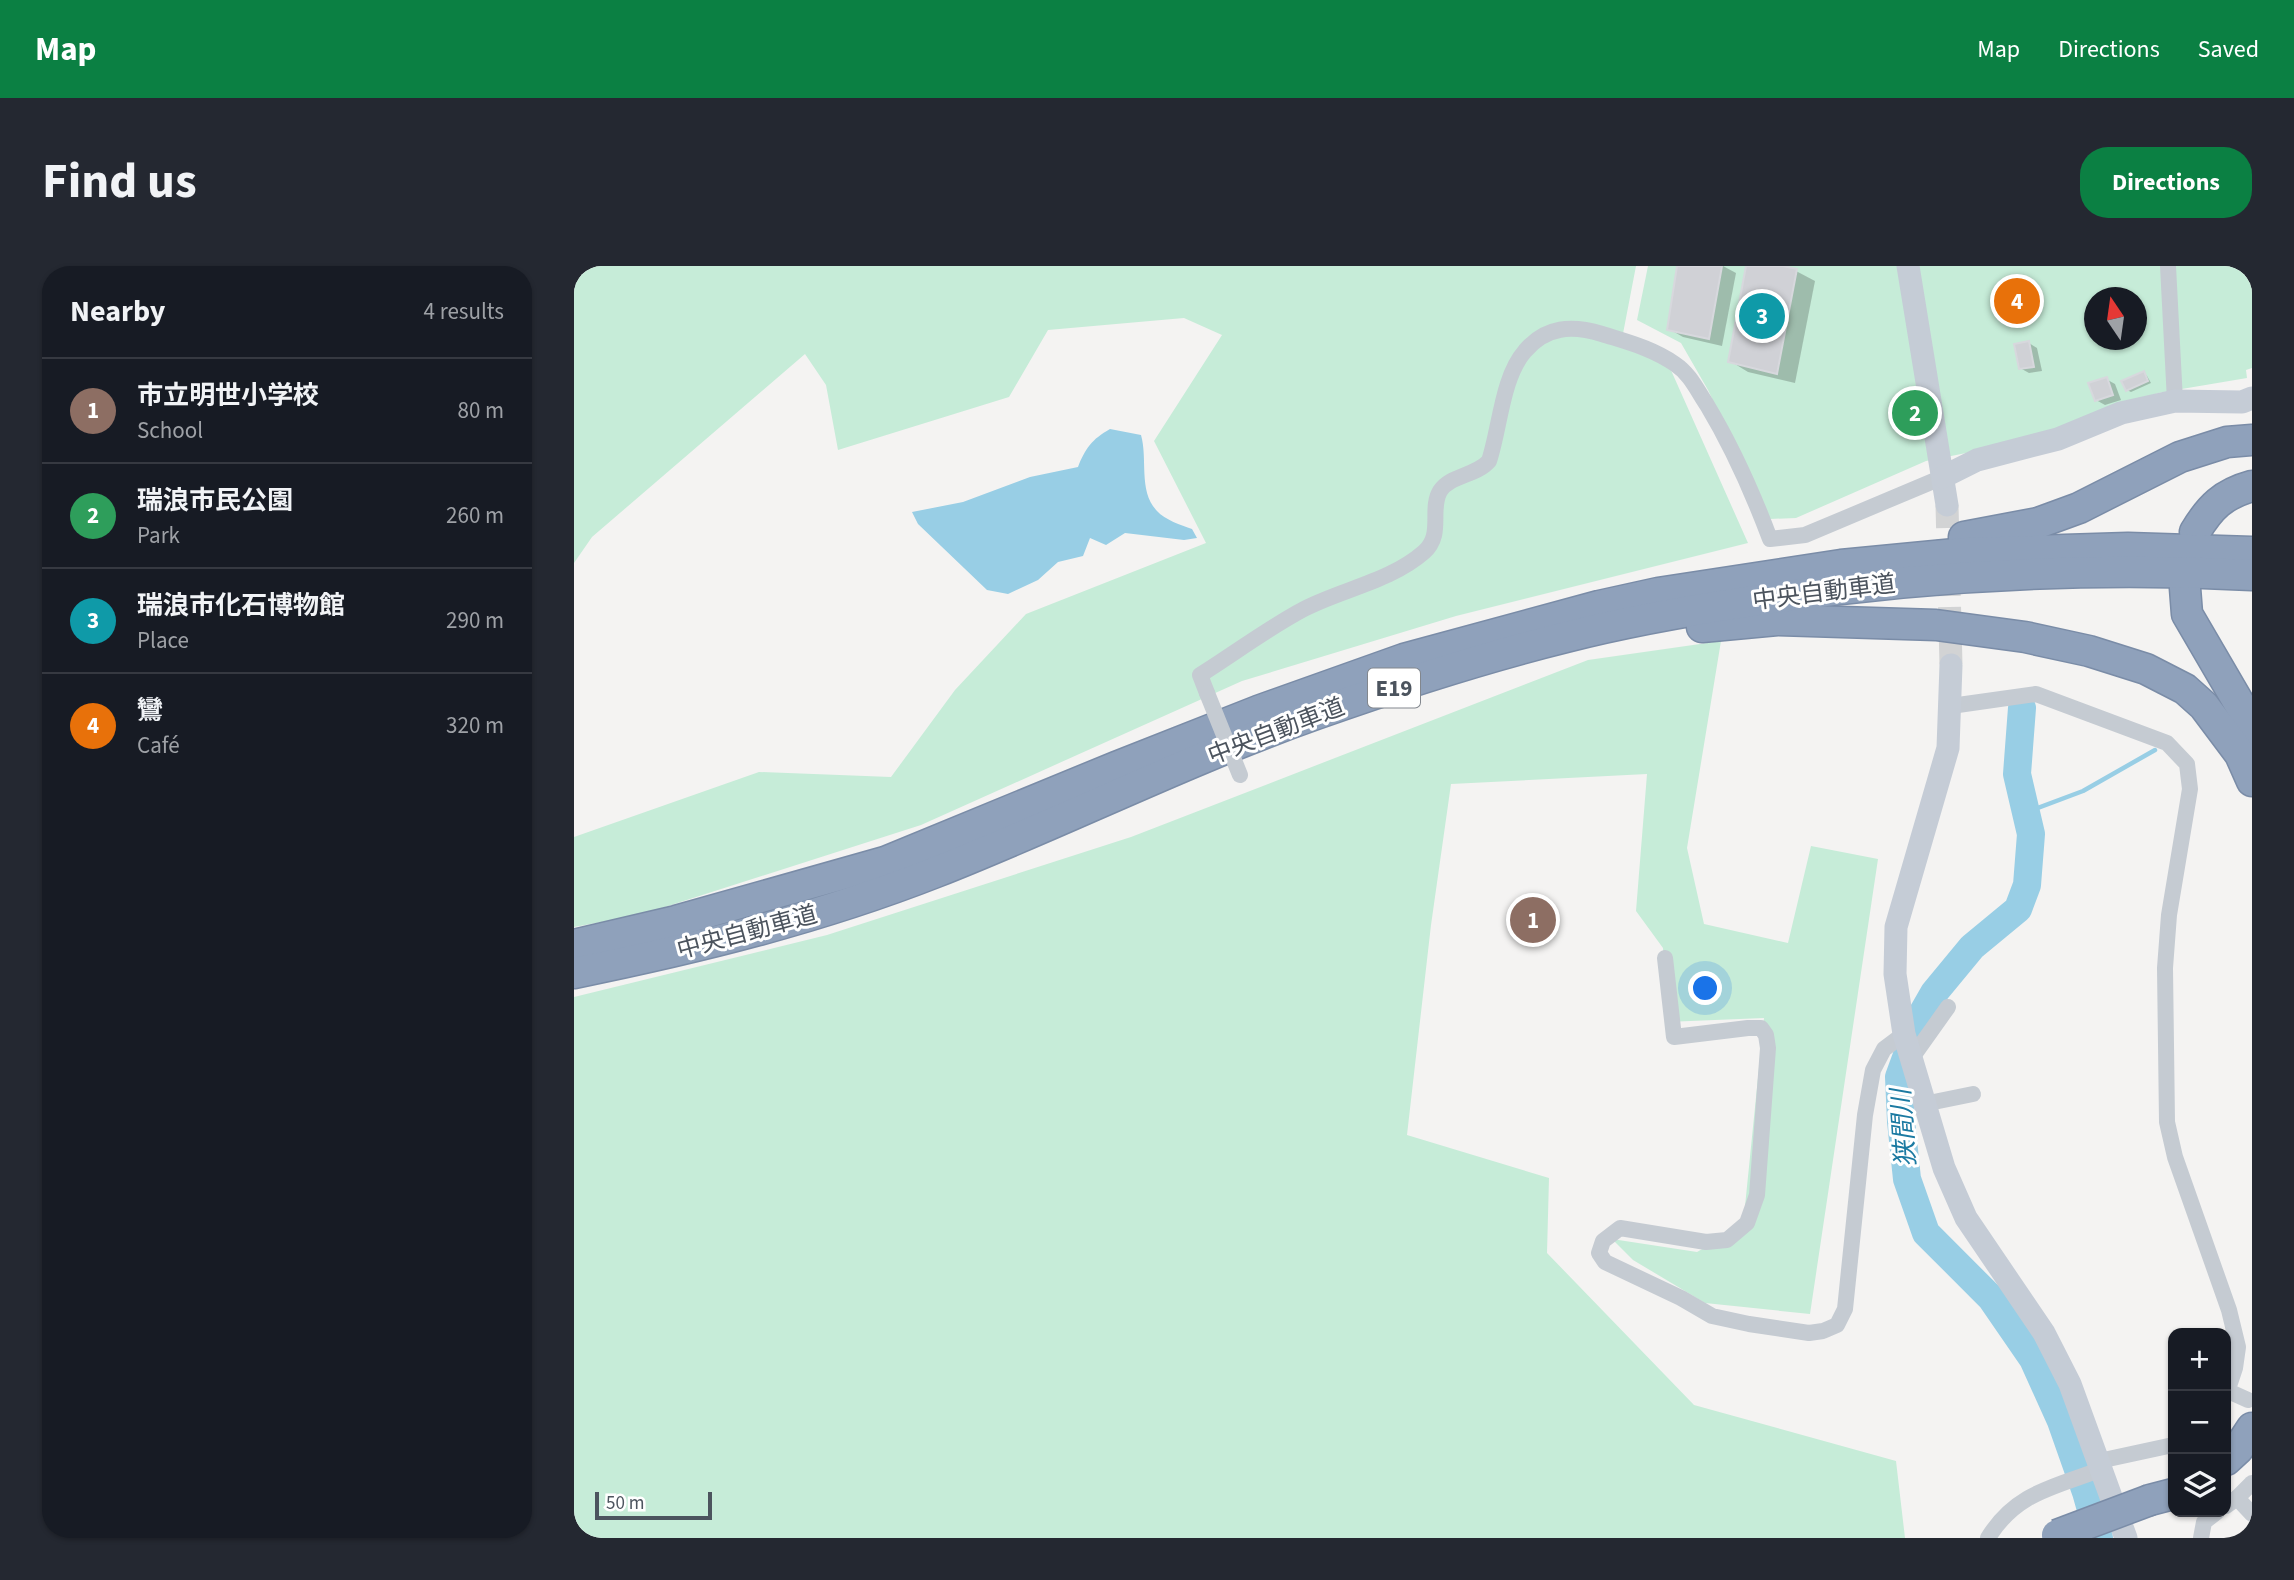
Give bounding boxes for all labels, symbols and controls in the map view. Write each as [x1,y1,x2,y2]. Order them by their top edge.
text: Map [35,26,96,73]
text: Map [1977,32,2020,67]
text: Directions [2058,32,2160,67]
text: Saved [2198,32,2259,67]
text: Find us [42,147,197,217]
button: Directions [2080,147,2252,218]
pin: 4 [1994,275,2040,327]
north arrow [2084,287,2147,350]
text: Nearby [70,290,165,333]
pin: 3 [1739,290,1785,342]
text: 4 results [424,295,504,328]
text: 市立明世小学校 [137,377,319,414]
pin: 2 [1892,387,1938,439]
text: 1 [87,394,99,427]
text: 80 m [457,394,504,427]
text: School [137,414,203,447]
text: 瑞浪市民公園 [137,482,293,519]
text: 2 [87,499,99,532]
text: 260 m [446,499,504,532]
text: Park [137,519,180,552]
street label: 中央自動車道 [1750,566,1898,619]
text: 瑞浪市化石博物館 [137,587,345,624]
text: 3 [87,604,99,637]
text: 290 m [446,604,504,637]
text: Place [137,624,189,657]
road number: E19 [1368,668,1420,708]
street label: 中央自動車道 [1203,689,1350,774]
text: 鸞 [137,692,163,729]
text: 4 [87,709,99,742]
text: 320 m [446,709,504,742]
text: Café [137,729,180,762]
pin: 1 [1510,894,1556,946]
street label: 中央自動車道 [673,897,821,968]
your location [1688,971,1722,1005]
water label: 狭間川 [1882,1085,1925,1168]
map controls [2168,1328,2231,1517]
button: + [2168,1328,2231,1391]
button: − [2168,1391,2231,1454]
button: layers [2168,1454,2231,1517]
scale bar [595,1489,712,1521]
text: 50 m [606,1490,644,1517]

